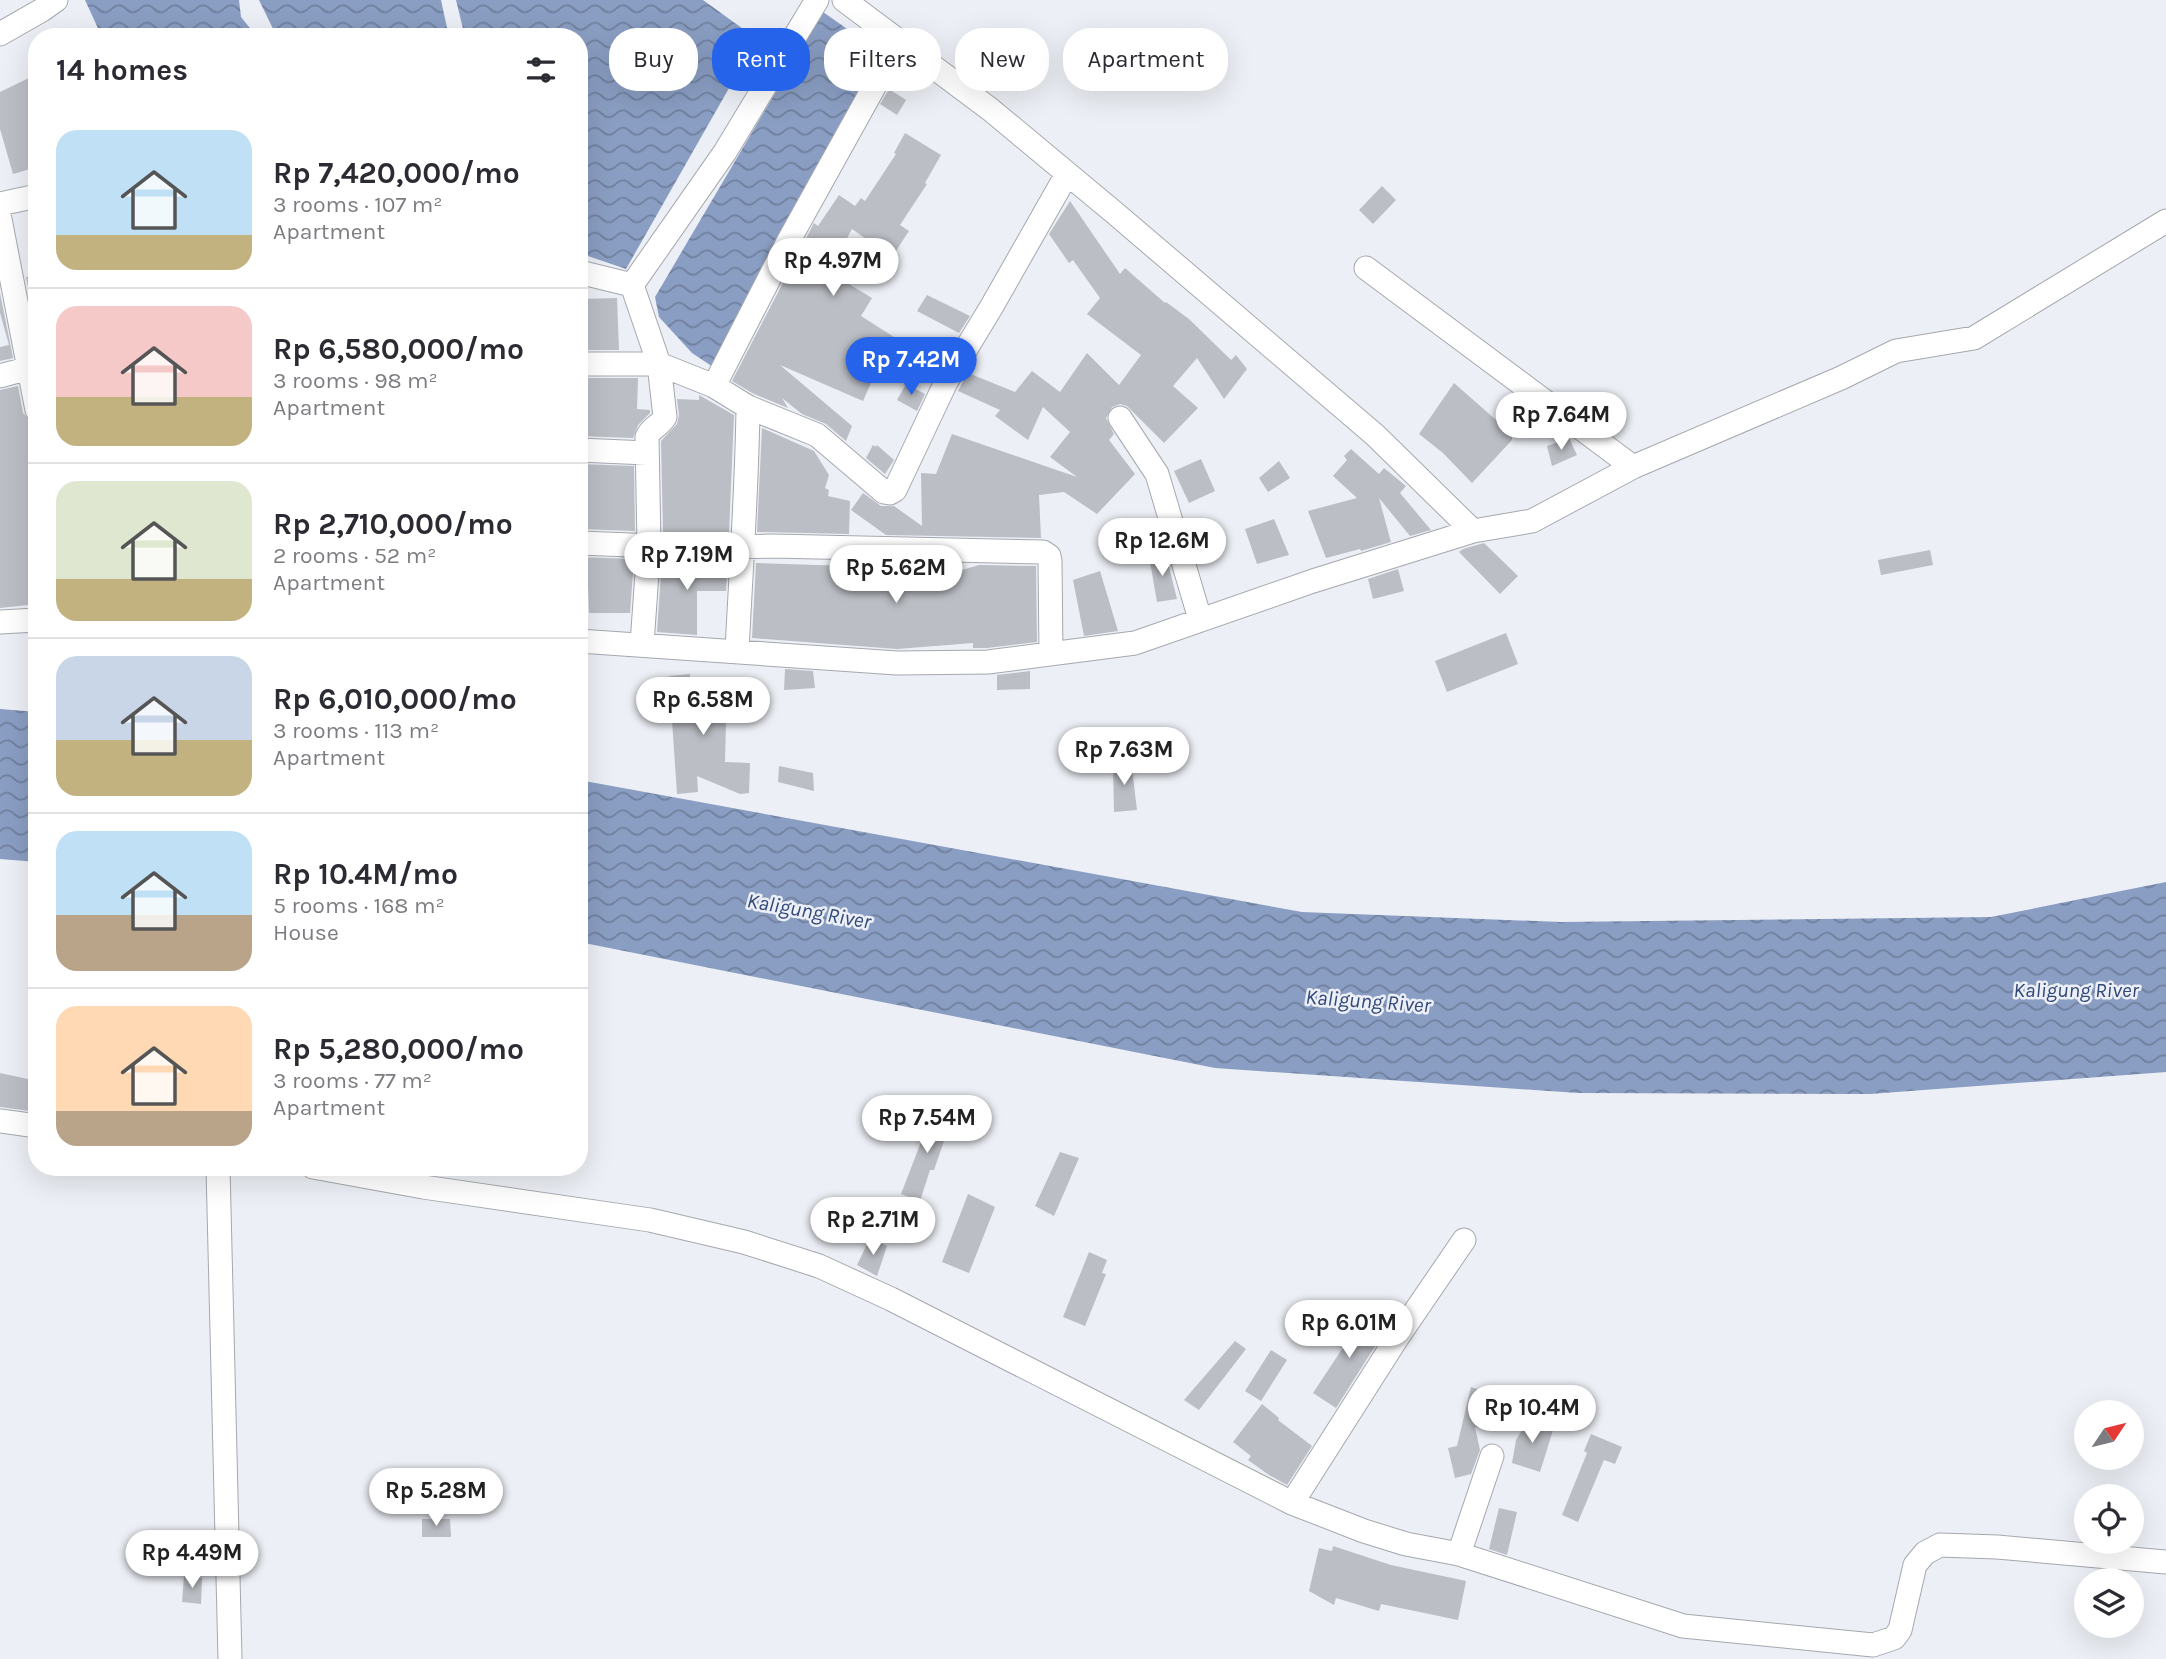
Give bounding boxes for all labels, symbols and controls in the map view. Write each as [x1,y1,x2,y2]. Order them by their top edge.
chip: Buy [609,28,698,91]
chip: Rent [712,28,810,91]
chip: Filters [824,28,941,91]
chip: New [955,28,1049,91]
chip: Apartment [1063,28,1228,91]
icon: filters [522,51,560,89]
text: 14 homes [56,52,188,88]
text: Rp 7,420,000/mo [273,155,520,191]
icon: home [112,158,196,242]
text: 3 rooms · 107 m² [273,191,442,218]
text: Apartment [273,218,385,245]
pin: Rp 4.97M [761,238,905,298]
text: Rp 4.97M [784,247,882,274]
text: Rp 6,580,000/mo [273,331,524,367]
icon: home [112,334,196,418]
pin: Rp 7.42M [839,338,983,397]
text: Rp 7.42M [862,346,960,373]
text: 3 rooms · 98 m² [273,367,438,394]
pin: Rp 7.64M [1489,392,1633,452]
text: Apartment [273,394,385,421]
text: Rp 7.64M [1512,401,1610,428]
text: Rp 2,710,000/mo [273,506,513,542]
icon: home [112,509,196,593]
pin: Rp 12.6M [1090,518,1234,578]
text: Rp 12.6M [1114,527,1210,554]
pin: Rp 7.19M [615,532,759,592]
text: Rp 7.19M [640,541,734,568]
text: 2 rooms · 52 m² [273,542,436,569]
pin: Rp 5.62M [824,546,968,605]
text: Rp 5.62M [846,554,946,581]
text: Apartment [273,569,385,596]
pin: Rp 6.58M [631,678,775,737]
text: Rp 6,010,000/mo [273,681,517,717]
icon: home [112,684,196,768]
text: Rp 6.58M [652,686,754,713]
text: 3 rooms · 113 m² [273,717,439,744]
pin: Rp 7.63M [1052,728,1196,787]
text: Rp 7.63M [1074,736,1174,763]
text: Apartment [273,744,385,771]
text: Rp 10.4M/mo [273,856,458,892]
icon: home [112,859,196,943]
water label: Kaligung River [745,888,874,934]
text: 5 rooms · 168 m² [273,892,445,919]
text: House [273,919,339,946]
water label: Kaligung River [2013,978,2139,1002]
water label: Kaligung River [1305,985,1432,1017]
text: Rp 5,280,000/mo [273,1031,524,1067]
icon: home [112,1034,196,1118]
text: 3 rooms · 77 m² [273,1067,432,1094]
text: Apartment [273,1094,385,1121]
pin: Rp 7.54M [855,1096,999,1155]
text: Rp 7.54M [878,1104,976,1131]
pin: Rp 2.71M [801,1198,945,1257]
text: Rp 2.71M [826,1206,920,1233]
pin: Rp 6.01M [1277,1300,1421,1360]
text: Rp 6.01M [1301,1309,1397,1336]
pin: Rp 10.4M [1460,1386,1604,1445]
text: Rp 10.4M [1484,1394,1580,1421]
north arrow [2074,1400,2144,1470]
map controls [2074,1400,2144,1638]
pin: Rp 5.28M [364,1468,508,1528]
text: Rp 5.28M [385,1477,487,1504]
button: locate [2074,1484,2144,1554]
pin: Rp 4.49M [120,1530,264,1590]
text: Rp 4.49M [141,1539,243,1566]
button: layers [2074,1568,2144,1638]

